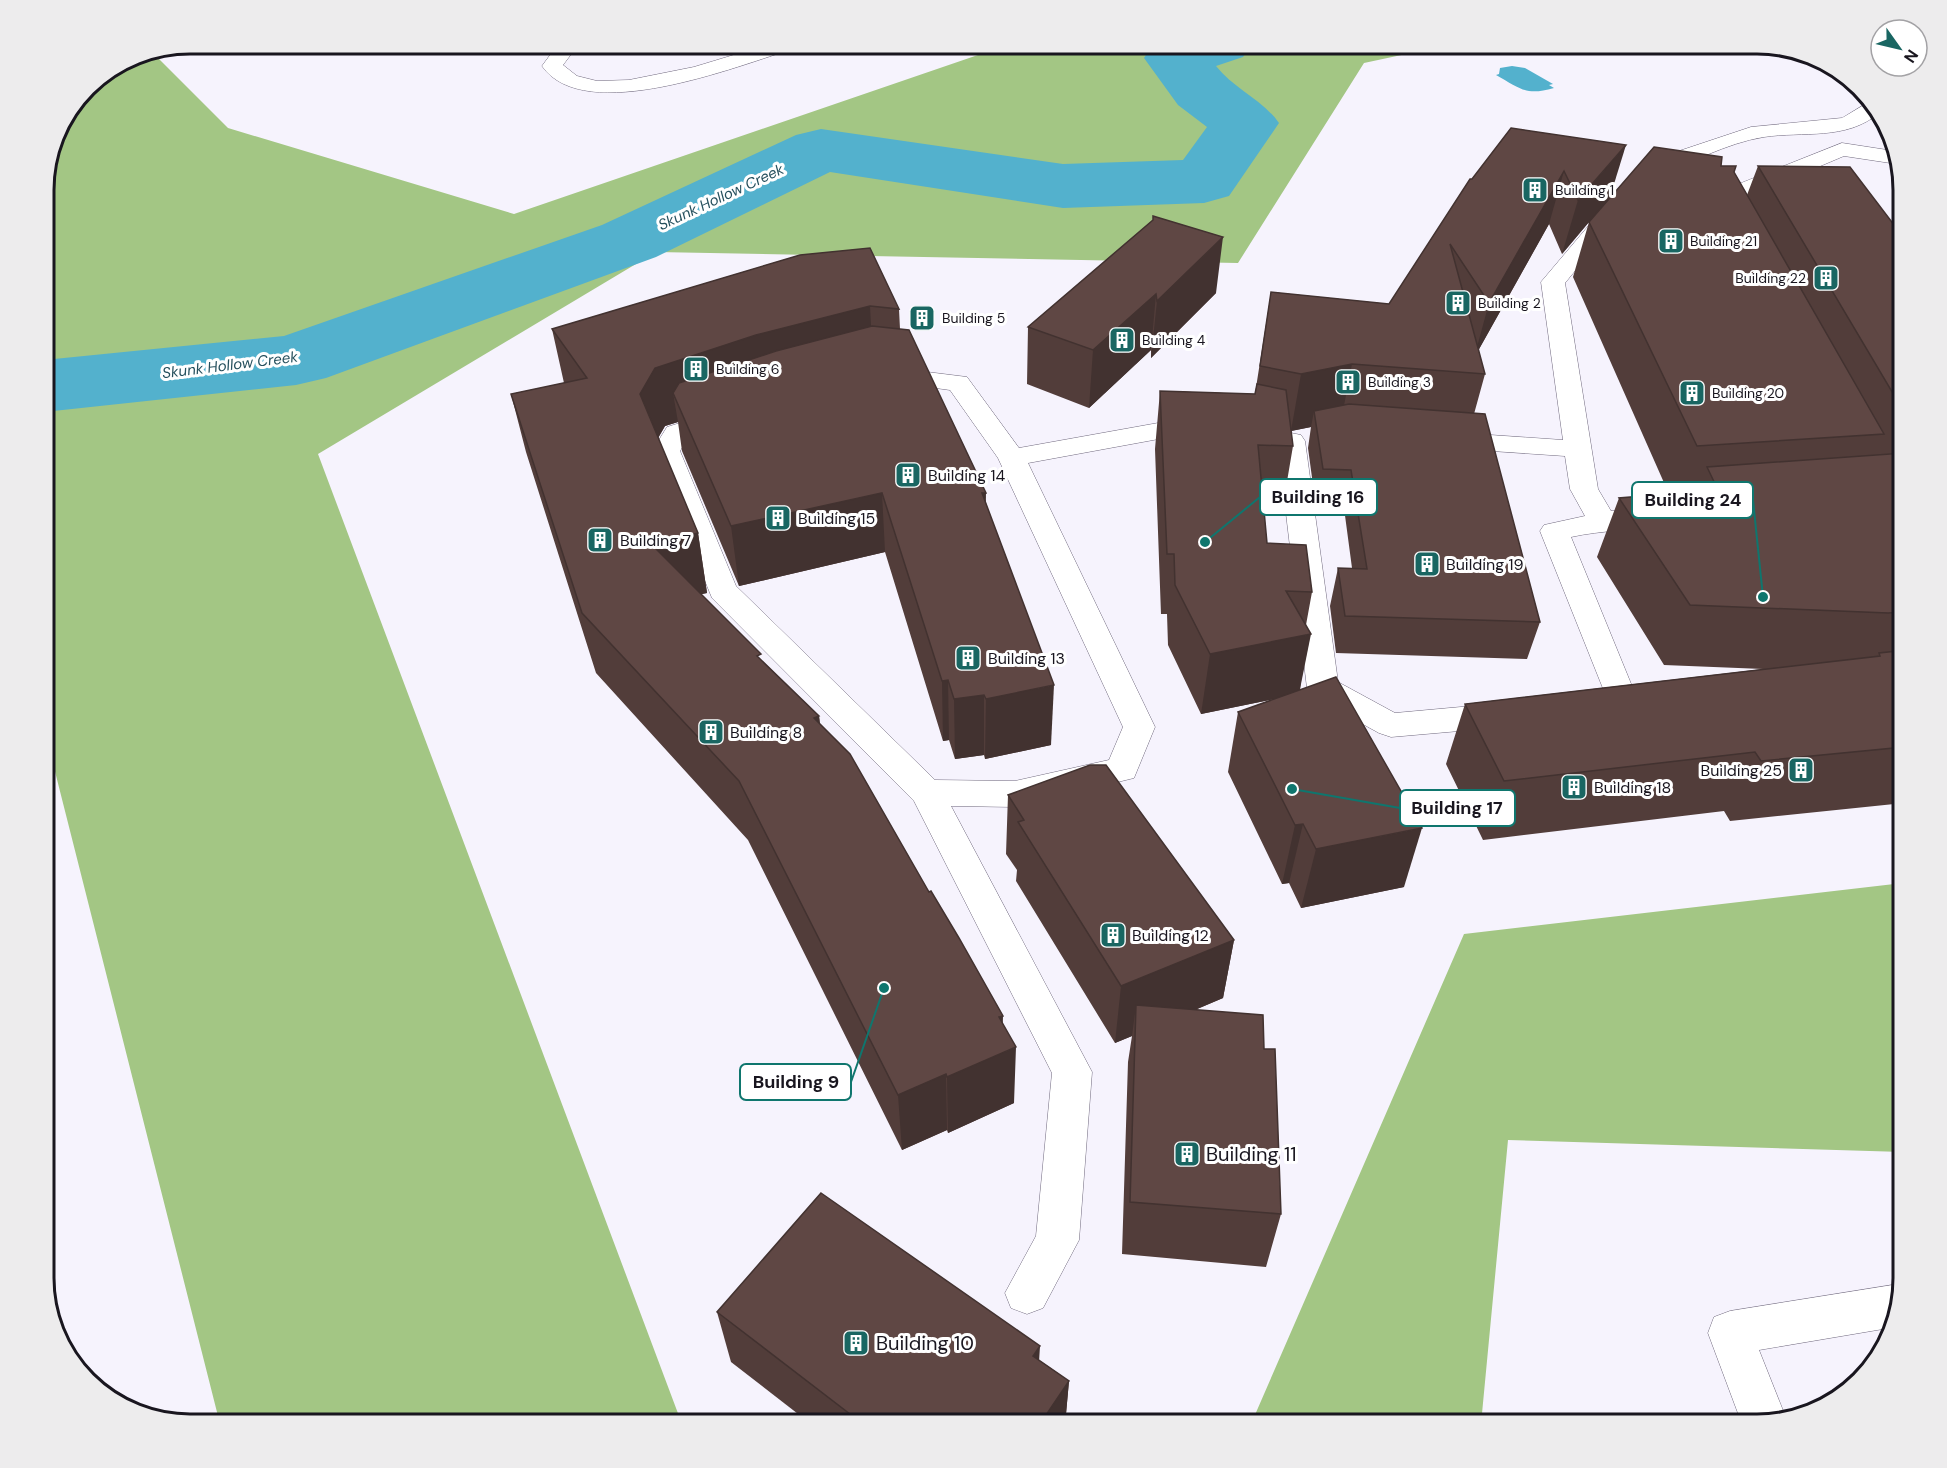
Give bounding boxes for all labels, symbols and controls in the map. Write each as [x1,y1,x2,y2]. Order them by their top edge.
north arrow [1869,18,1929,78]
text: N [1899,45,1923,67]
water label: Skunk Hollow Creek [655,159,787,235]
building icon: Building 1 [1520,175,1550,205]
place label: Building 1 [1555,181,1614,199]
building icon: Building 21 [1656,226,1686,256]
place label: Building 21 [1690,232,1757,250]
building icon: Building 22 [1811,263,1841,293]
place label: Building 22 [1735,269,1806,287]
building icon: Building 2 [1443,288,1473,318]
place label: Building 2 [1478,294,1541,312]
building icon: Building 5 [907,303,937,333]
place label: Building 5 [942,309,1005,327]
building icon: Building 4 [1107,325,1137,355]
place label: Building 4 [1142,331,1206,349]
water label: Skunk Hollow Creek [161,347,299,383]
building icon: Building 6 [681,354,711,384]
place label: Building 6 [716,360,779,378]
building icon: Building 3 [1333,367,1363,397]
place label: Building 3 [1368,373,1431,391]
building icon: Building 20 [1677,378,1707,408]
place label: Building 20 [1712,384,1784,402]
building icon: Building 14 [893,460,923,490]
place label: Building 14 [928,465,1005,486]
callout: Building 16 [1260,479,1377,515]
callout: Building 24 [1632,482,1753,518]
text: Building 16 [1271,485,1365,509]
text: Building 24 [1644,488,1742,512]
building icon: Building 15 [763,503,793,533]
place label: Building 15 [798,508,875,529]
building icon: Building 7 [585,525,615,555]
place label: Building 7 [620,530,691,551]
building icon: Building 19 [1412,549,1442,579]
place label: Building 19 [1446,554,1524,575]
building icon: Building 13 [953,643,983,673]
place label: Building 13 [988,648,1065,669]
building icon: Building 8 [696,717,726,747]
place label: Building 8 [730,722,802,743]
building icon: Building 25 [1786,755,1816,785]
place label: Building 25 [1701,760,1782,781]
building icon: Building 18 [1559,772,1589,802]
place label: Building 18 [1594,777,1671,798]
callout: Building 17 [1400,790,1515,826]
text: Building 17 [1411,796,1503,820]
building icon: Building 12 [1098,920,1128,950]
place label: Building 12 [1132,925,1209,946]
callout: Building 9 [740,1064,851,1100]
text: Building 9 [753,1070,839,1094]
building icon: Building 11 [1172,1139,1202,1169]
place label: Building 11 [1206,1141,1297,1167]
building icon: Building 10 [841,1328,871,1358]
place label: Building 10 [876,1330,974,1356]

